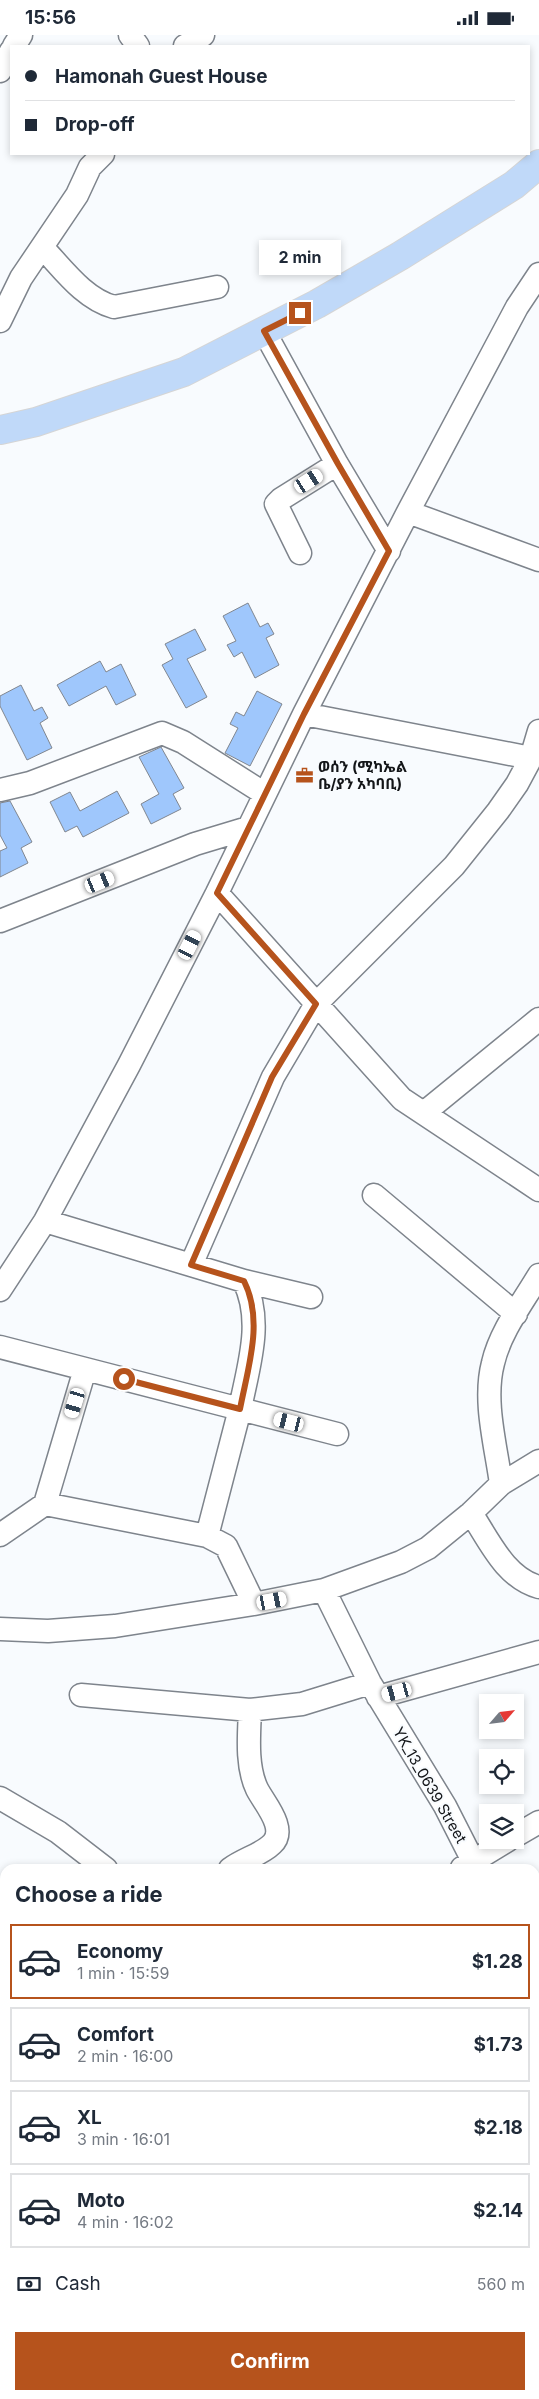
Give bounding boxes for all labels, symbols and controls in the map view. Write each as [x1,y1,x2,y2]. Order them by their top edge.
text: 15:56 [25,6,76,29]
text: Hamonah Guest House [55,65,268,88]
text: Drop-off [55,113,135,136]
callout: 2 min [259,241,341,275]
text: 2 min [279,247,321,267]
route end [289,302,311,324]
car [292,467,325,495]
place label: ወሰን (ሚካኤል ቤ/ያን አካባቢ) [318,757,407,793]
office icon: ወሰን (ሚካኤል ቤ/ያን አካባቢ) [294,765,314,785]
car [83,869,116,895]
car [176,928,203,962]
route start [113,1368,135,1390]
car [63,1386,86,1420]
car [272,1411,305,1433]
car [255,1591,288,1611]
car [380,1681,413,1703]
north arrow [479,1694,524,1739]
map controls [479,1694,524,1849]
street label: YK_13_0639 Street [389,1724,471,1847]
button: locate [479,1749,524,1794]
button: layers [479,1804,524,1849]
text: Choose a ride [15,1881,163,1907]
icon: car [17,1939,62,1984]
text: Economy [77,1940,163,1963]
text: $1.28 [472,1950,523,1973]
text: 1 min · 15:59 [77,1963,169,1983]
icon: car [17,2022,62,2067]
text: Comfort [77,2023,154,2046]
text: $1.73 [474,2033,523,2056]
text: 2 min · 16:00 [77,2046,173,2066]
icon: car [17,2105,62,2150]
text: XL [77,2106,102,2129]
text: $2.18 [473,2116,523,2139]
text: 3 min · 16:01 [77,2129,170,2149]
icon: car [17,2188,62,2233]
text: Moto [77,2189,125,2212]
text: $2.14 [473,2199,523,2222]
text: 4 min · 16:02 [77,2212,174,2232]
icon: cash [15,2270,43,2298]
text: Cash [55,2272,101,2295]
text: 560 m [477,2274,525,2294]
button: Confirm [15,2332,525,2390]

